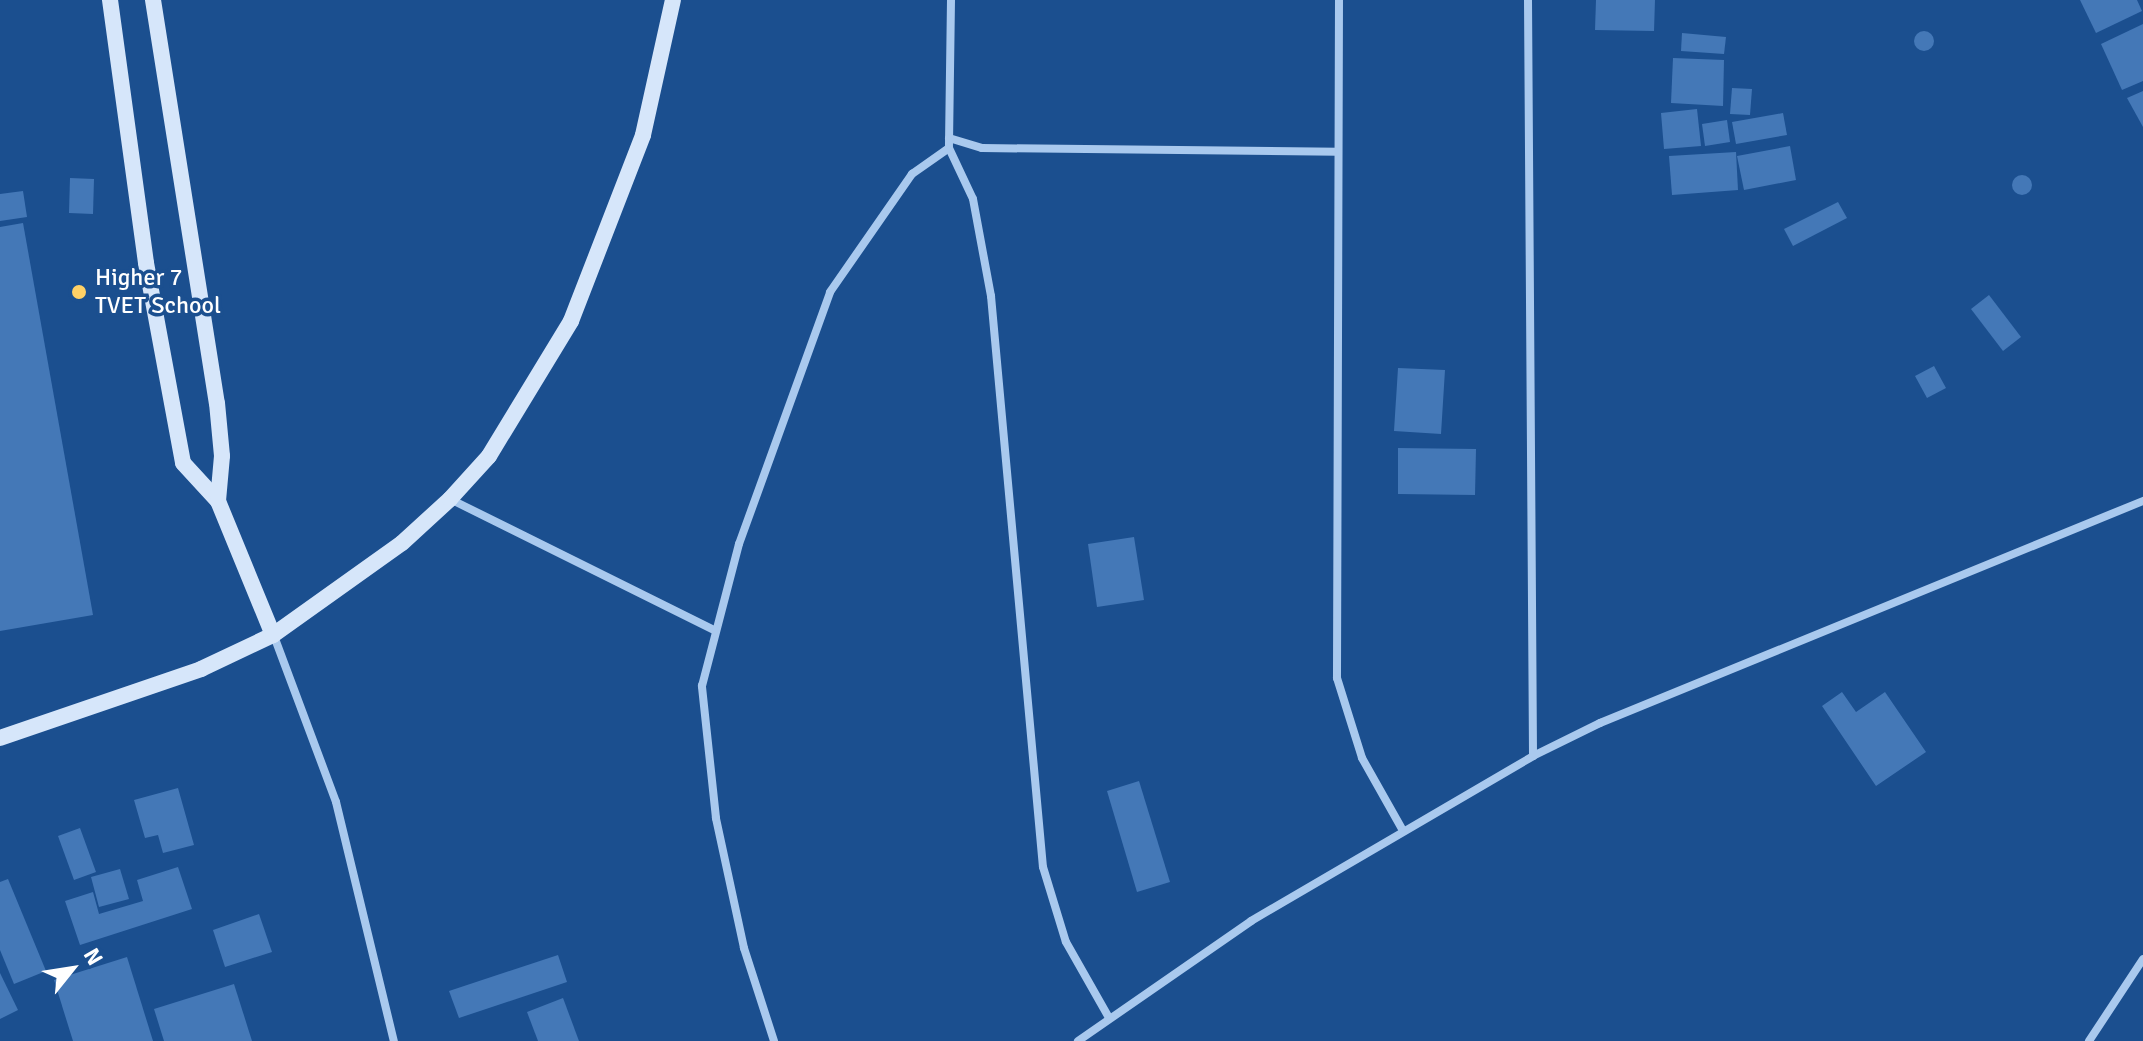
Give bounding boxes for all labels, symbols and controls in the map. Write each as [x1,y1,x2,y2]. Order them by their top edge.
place label: Higher 7 TVET School [95,264,221,320]
marker: Higher 7 TVET School [70,283,88,301]
north arrow [32,929,112,1009]
text: N [78,943,109,970]

